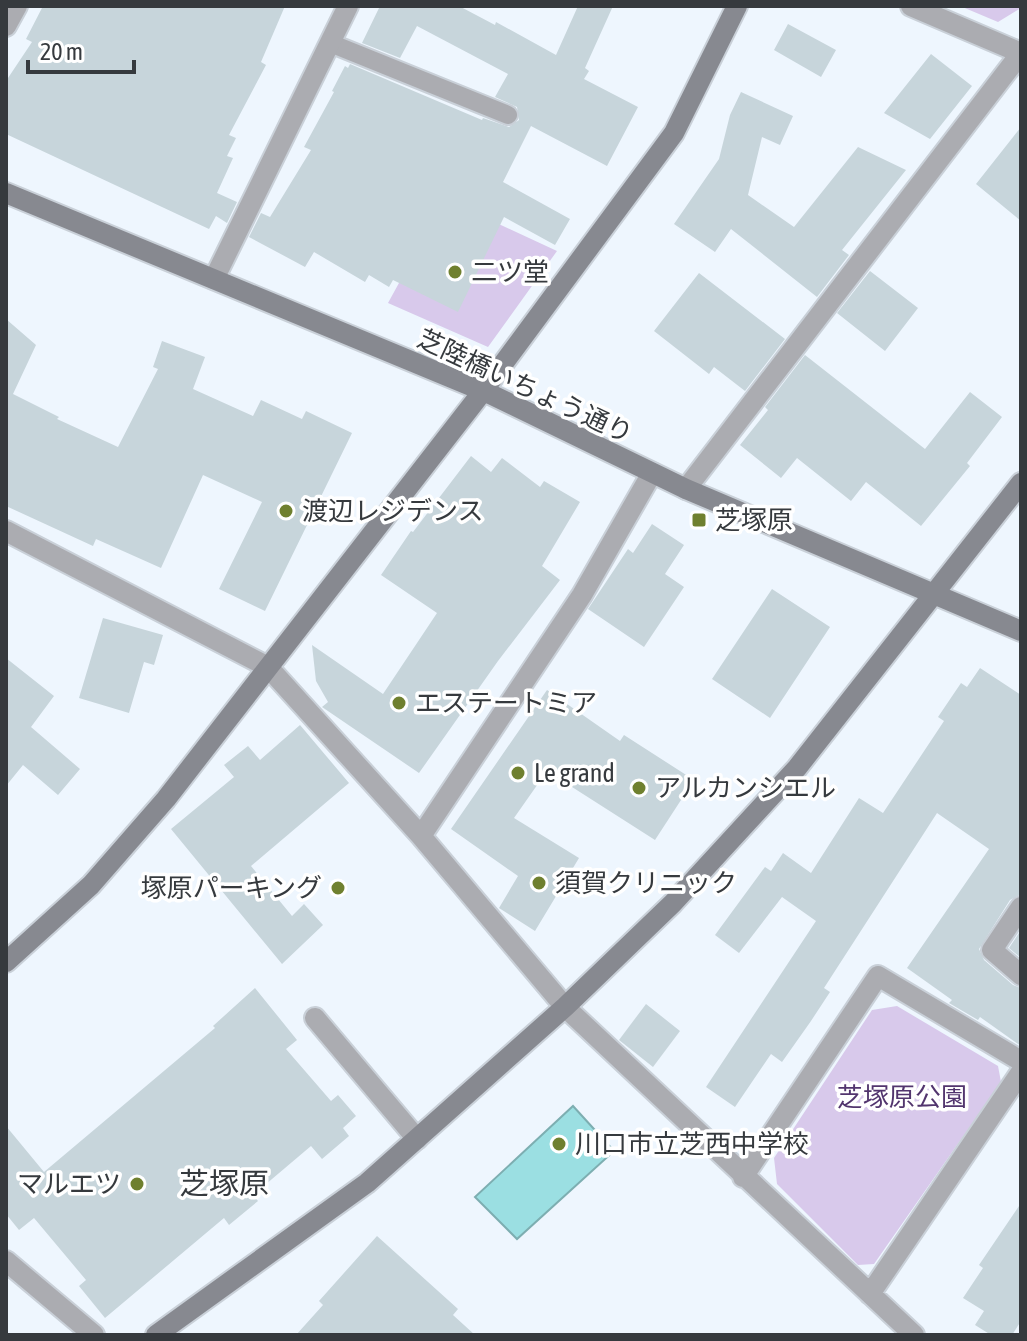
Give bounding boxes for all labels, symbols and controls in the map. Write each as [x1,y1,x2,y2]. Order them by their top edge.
scale bar [28,24,134,74]
text: 20 m [40,38,83,65]
place label: 二ツ堂 [471,257,549,287]
marker: 二ツ堂 [446,263,464,281]
street label: 芝陸橋いちょう通り [413,323,637,449]
place label: 渡辺レジデンス [302,496,483,526]
marker: 渡辺レジデンス [277,502,295,520]
place label: 芝塚原 [715,505,793,535]
marker: 芝塚原 [690,511,708,529]
place label: エステートミア [415,688,597,718]
marker: エステートミア [390,694,408,712]
place label: Le grand [534,758,615,788]
marker: Le grand [509,764,527,782]
place label: アルカンシエル [655,773,836,803]
marker: アルカンシエル [630,779,648,797]
place label: 須賀クリニック [555,868,737,898]
place label: 塚原パーキング [141,873,322,903]
marker: 須賀クリニック [530,874,548,892]
marker: 塚原パーキング [329,879,347,897]
park label: 芝塚原公園 [837,1082,967,1112]
place label: 川口市立芝西中学校 [575,1129,809,1159]
marker: 川口市立芝西中学校 [550,1135,568,1153]
district label: 芝塚原 [179,1166,269,1200]
place label: マルエツ [17,1169,121,1199]
marker: マルエツ [128,1175,146,1193]

